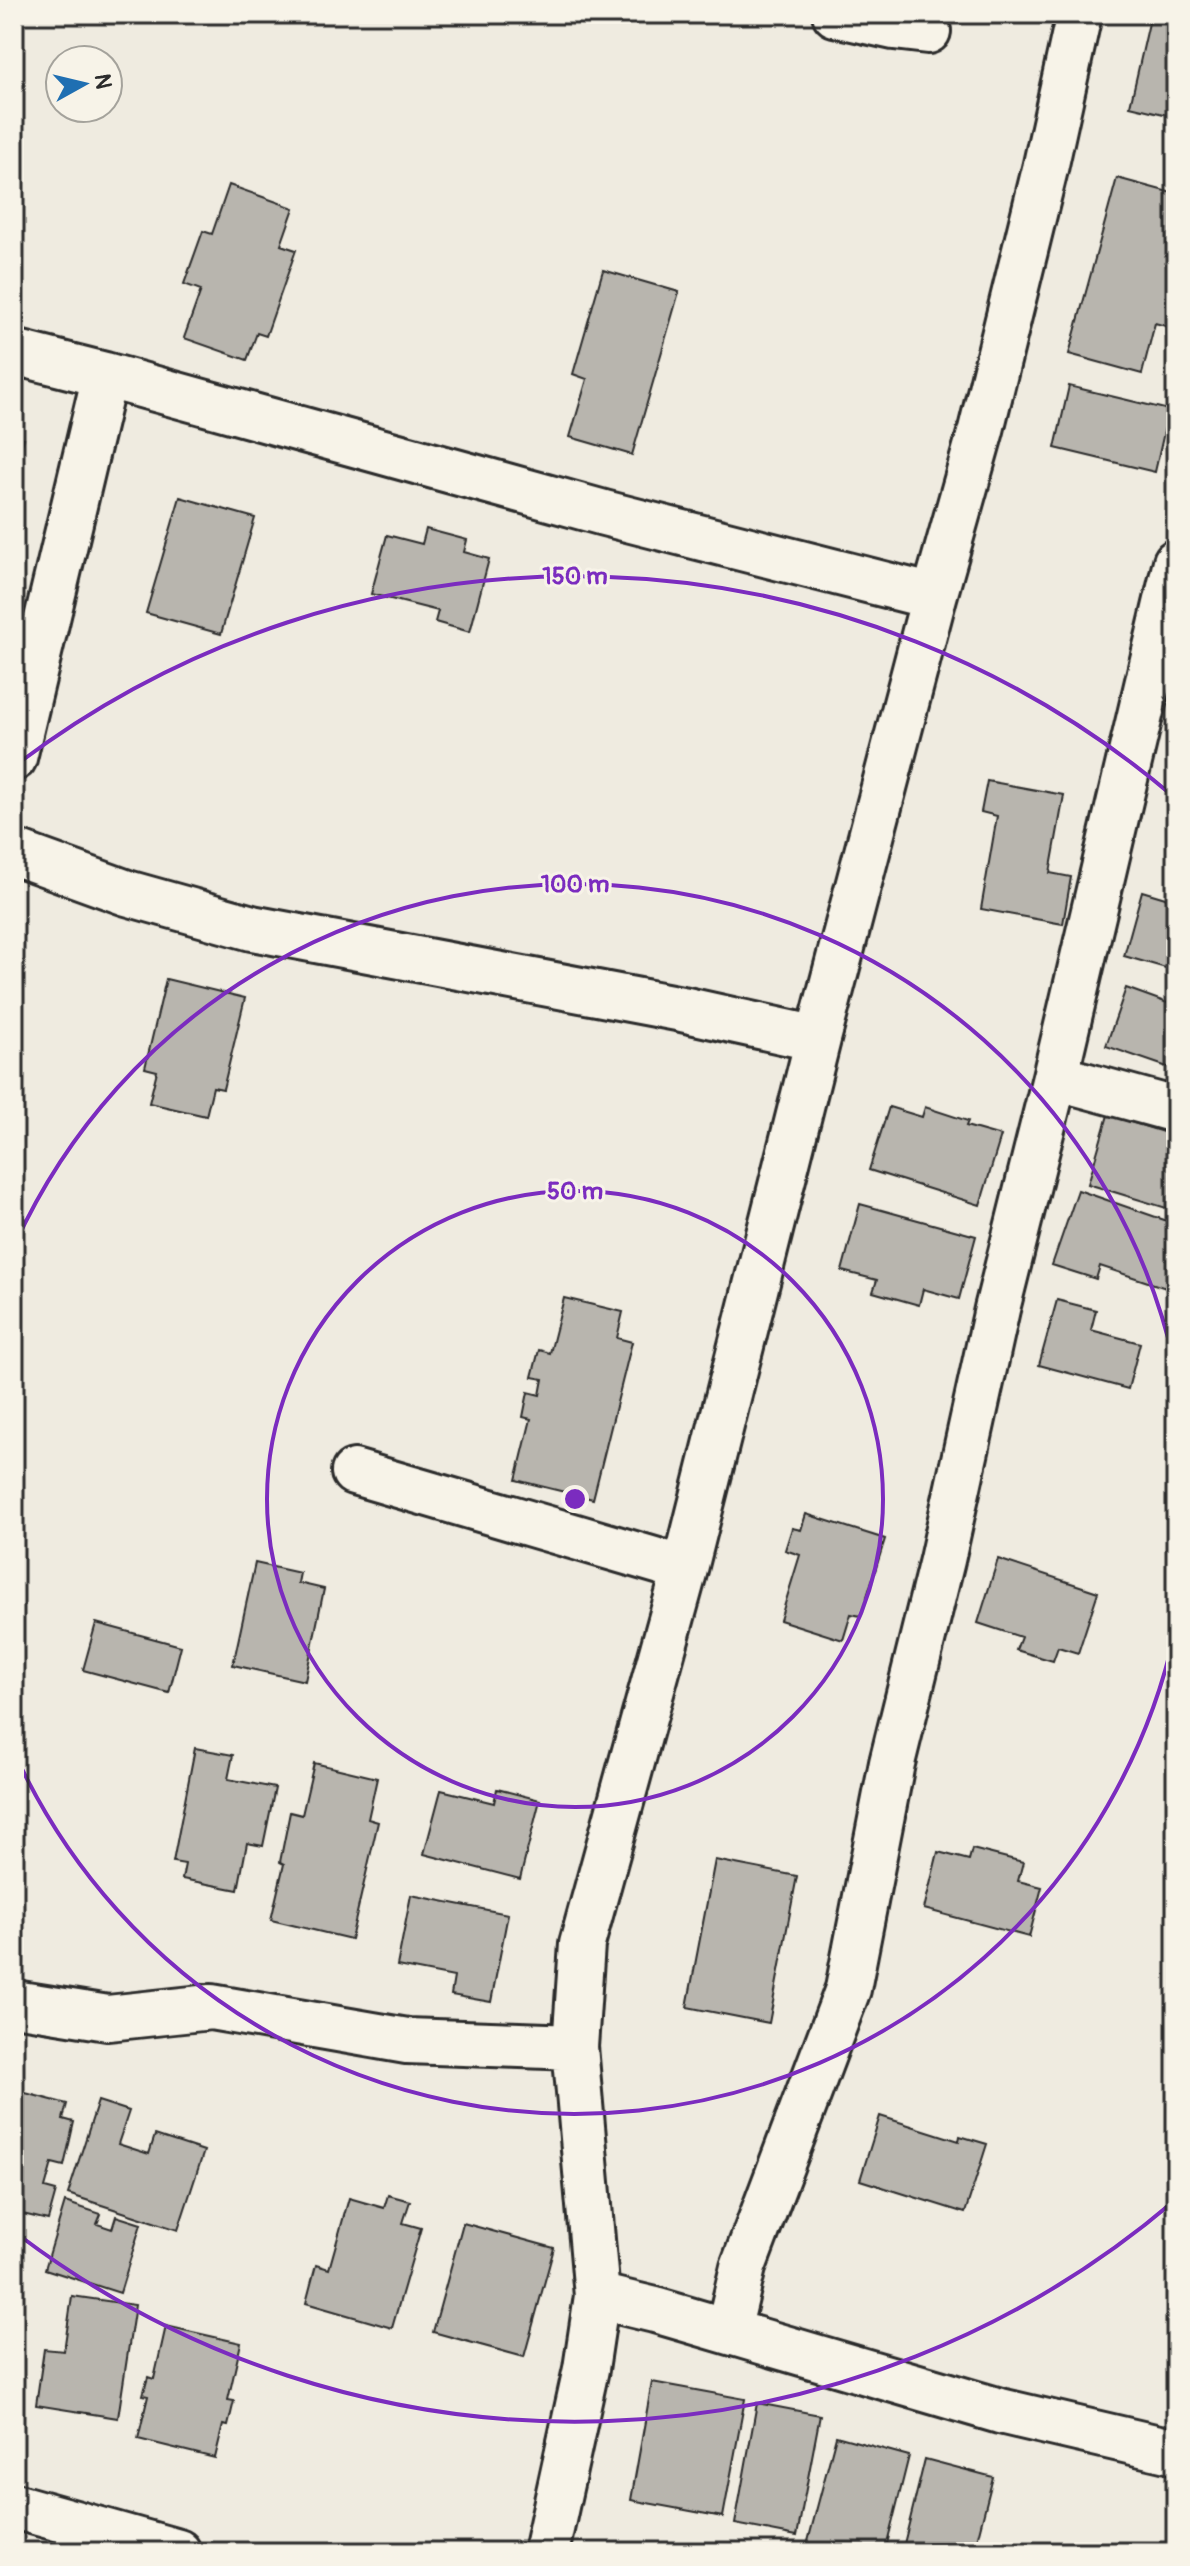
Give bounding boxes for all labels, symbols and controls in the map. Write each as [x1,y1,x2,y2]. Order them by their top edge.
north arrow [44,44,124,124]
text: N [88,72,118,91]
text: 150 m [542,562,608,591]
text: 100 m [541,870,609,899]
text: 50 m [547,1177,603,1206]
centre of rings [561,1485,589,1513]

